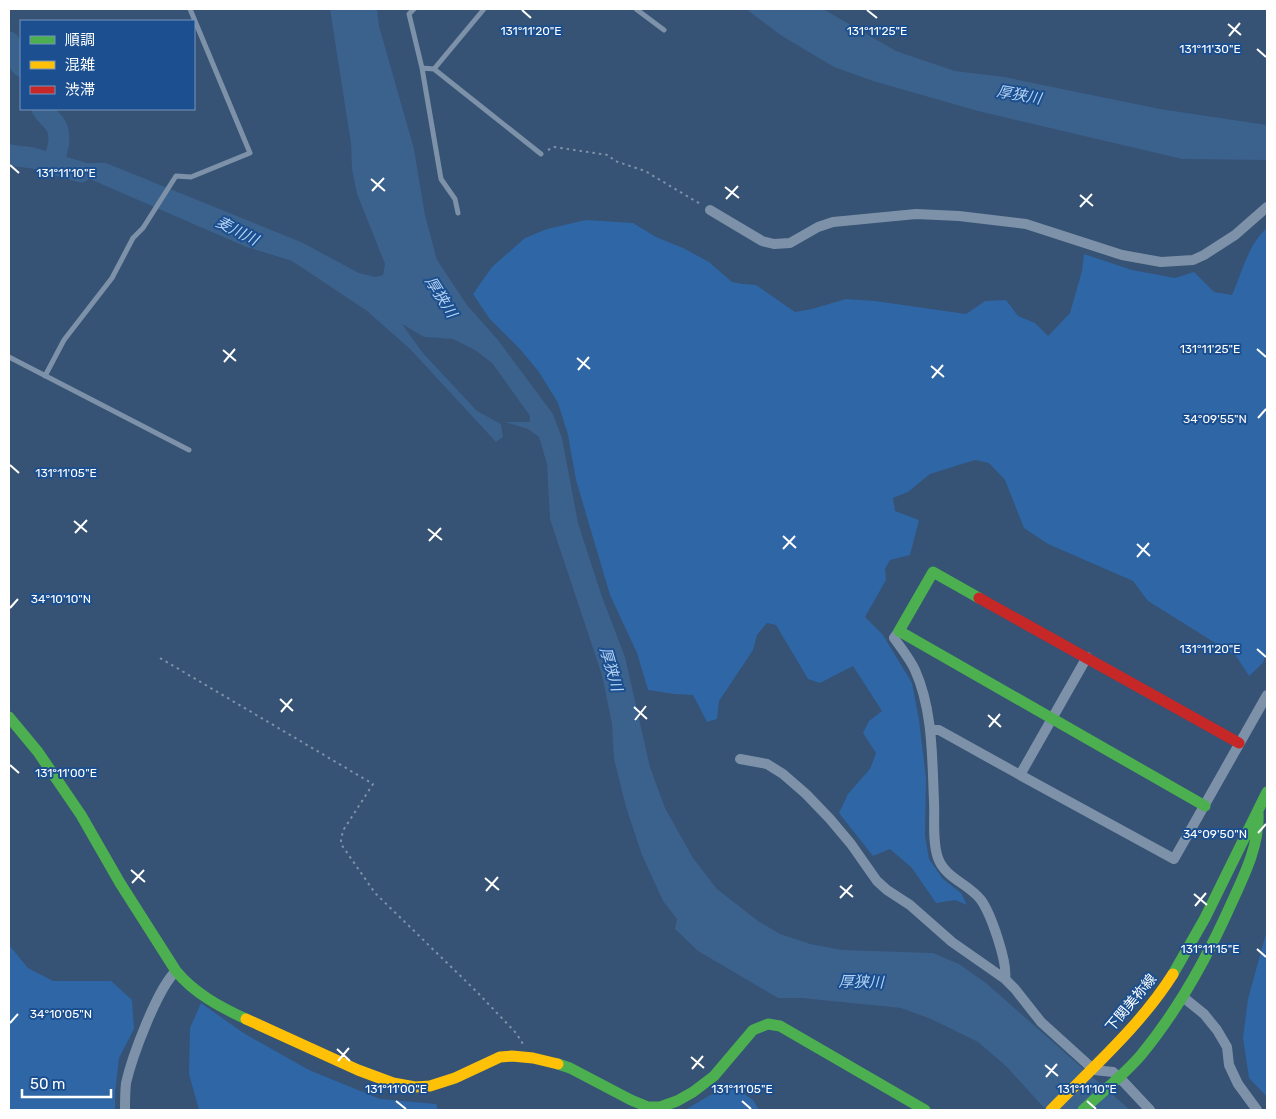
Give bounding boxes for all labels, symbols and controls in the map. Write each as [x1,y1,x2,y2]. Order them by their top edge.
legend [20,20,195,110]
text: 131°11'20"E [500,24,562,38]
text: 131°11'25"E [847,24,907,38]
text: 順調 [65,31,95,49]
text: 131°11'30"E [1179,42,1241,56]
text: 混雑 [65,56,95,74]
text: 渋滞 [65,81,95,99]
water label: 厚狭川 [995,82,1045,108]
text: 131°11'10"E [36,166,96,180]
water label: 麦川川 [213,213,263,250]
water label: 厚狭川 [421,273,462,323]
text: 131°11'25"E [1180,342,1240,356]
text: 34°09'55"N [1183,412,1247,426]
text: 131°11'05"E [35,466,97,480]
text: 34°10'10"N [31,592,91,606]
text: 131°11'20"E [1179,642,1241,656]
water label: 厚狭川 [596,645,626,695]
text: 131°11'00"E [35,766,97,780]
text: 34°09'50"N [1183,827,1247,841]
text: 131°11'15"E [1181,942,1239,956]
street label: 下関美祢線 [1102,971,1160,1035]
water label: 厚狭川 [838,973,886,991]
text: 34°10'05"N [30,1007,92,1021]
scale bar [22,1066,111,1098]
text: 50 m [30,1075,65,1093]
text: 131°11'00"E [365,1082,427,1096]
text: 131°11'05"E [711,1082,773,1096]
text: 131°11'10"E [1057,1082,1117,1096]

